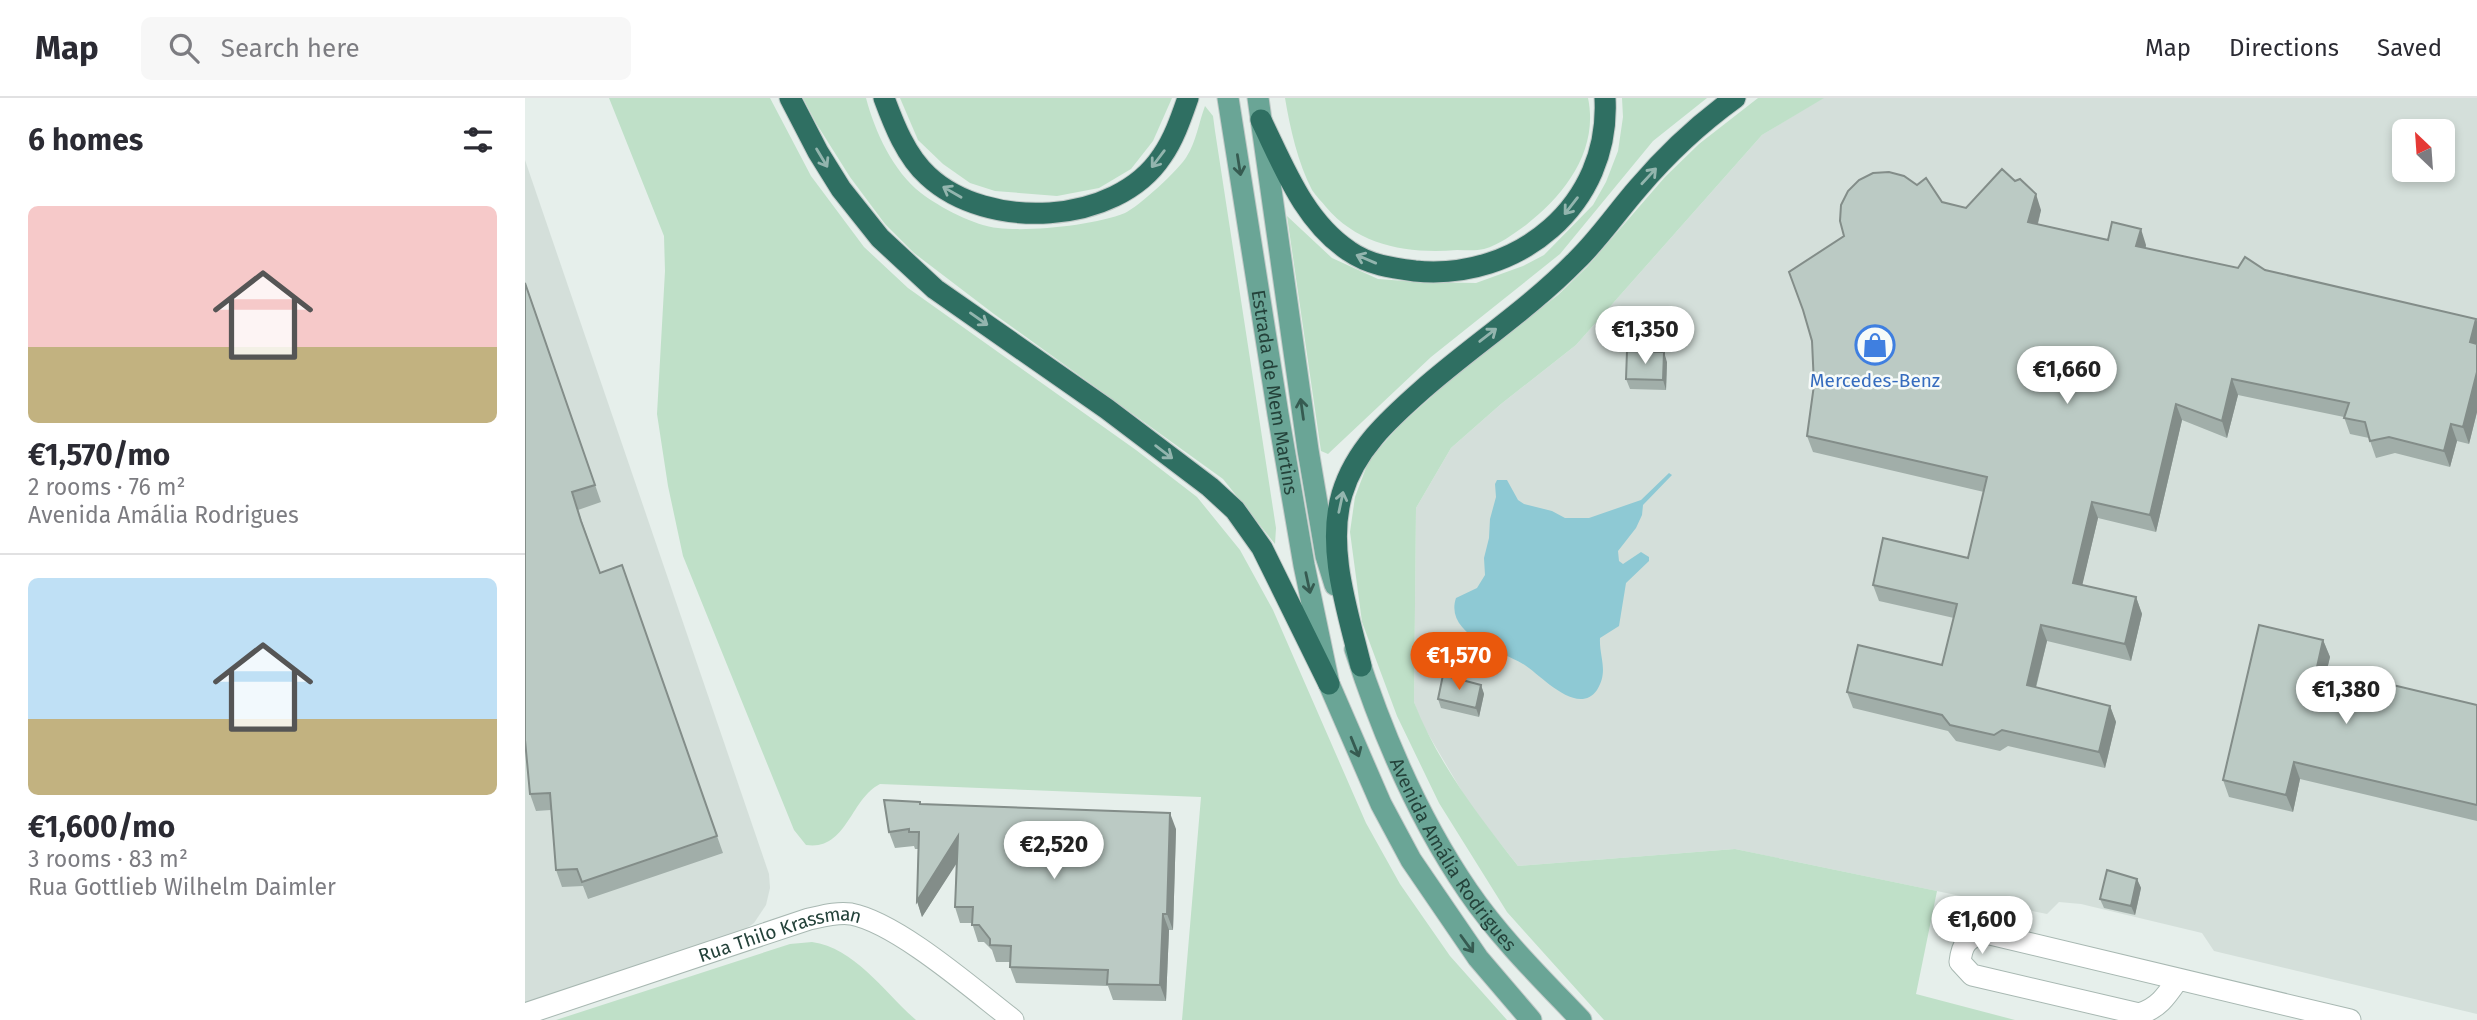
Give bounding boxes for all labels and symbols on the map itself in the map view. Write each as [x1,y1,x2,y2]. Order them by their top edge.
north arrow [2392,119,2455,182]
one-way arrow [815,148,829,168]
one-way arrow [1151,149,1166,168]
one-way arrow [1233,154,1246,176]
one-way arrow [1641,167,1657,185]
one-way arrow [943,185,963,199]
one-way arrow [1563,197,1578,215]
one-way arrow [1356,252,1377,265]
street label: Estrada de Mem Martins [1246,288,1303,497]
pin: €1,350 [1588,306,1702,366]
one-way arrow [969,312,988,327]
shop icon: Mercedes-Benz [1854,324,1896,366]
one-way arrow [1478,327,1496,343]
pin: €1,660 [2010,346,2124,406]
place label: Mercedes-Benz [1810,369,1940,392]
one-way arrow [1295,398,1308,421]
one-way arrow [1154,445,1173,459]
one-way arrow [1335,492,1348,514]
one-way arrow [1302,571,1316,594]
pin: €1,570 [1402,632,1516,692]
pin: €1,380 [2289,666,2403,726]
one-way arrow [1349,736,1362,758]
street label: Avenida Amália Rodrigues [1385,754,1522,956]
pin: €2,520 [997,822,1111,881]
pin: €1,600 [1925,896,2039,956]
street label: Rua Thilo Krassman [695,902,864,967]
one-way arrow [1460,934,1475,953]

